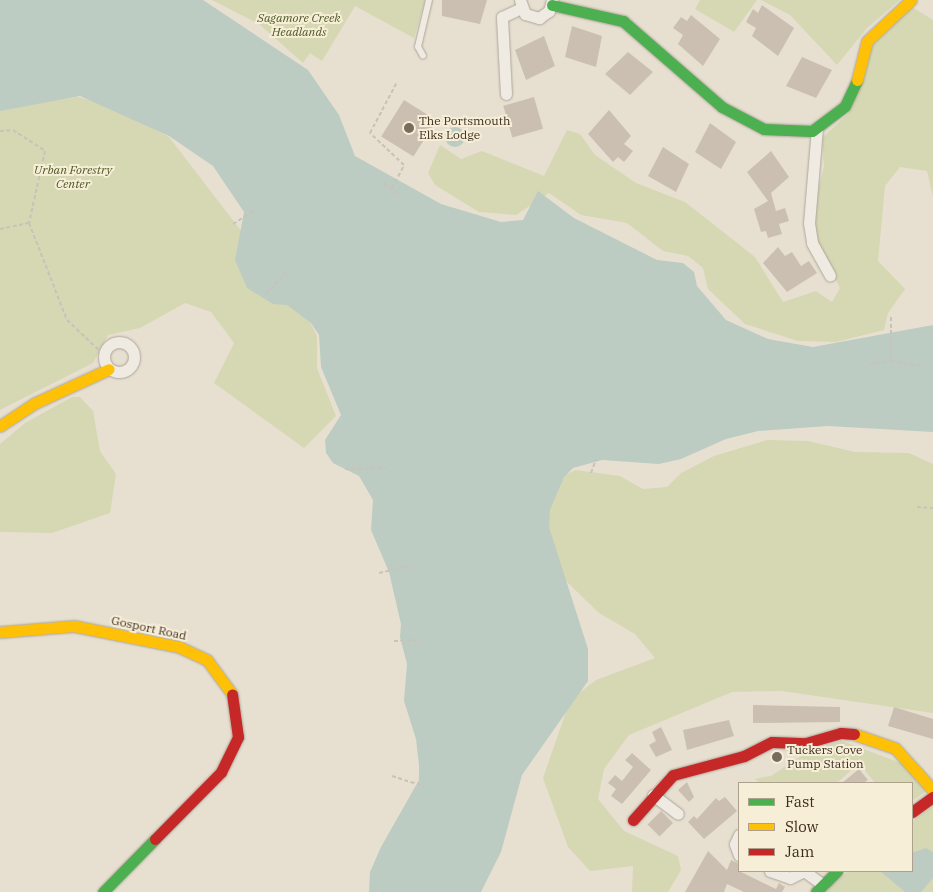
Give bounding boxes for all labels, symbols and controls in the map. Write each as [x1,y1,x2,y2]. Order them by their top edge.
park label: Sagamore Creek Headlands [257,11,341,39]
place label: The Portsmouth Elks Lodge [419,114,510,142]
marker: The Portsmouth Elks Lodge [403,122,415,134]
park label: Urban Forestry Center [34,163,112,191]
street label: Gosport Road [110,613,188,643]
place label: Tuckers Cove Pump Station [787,743,864,771]
marker: Tuckers Cove Pump Station [771,751,783,763]
legend [738,782,913,872]
text: Fast [785,792,815,811]
text: Slow [785,817,818,836]
text: Jam [785,842,814,861]

